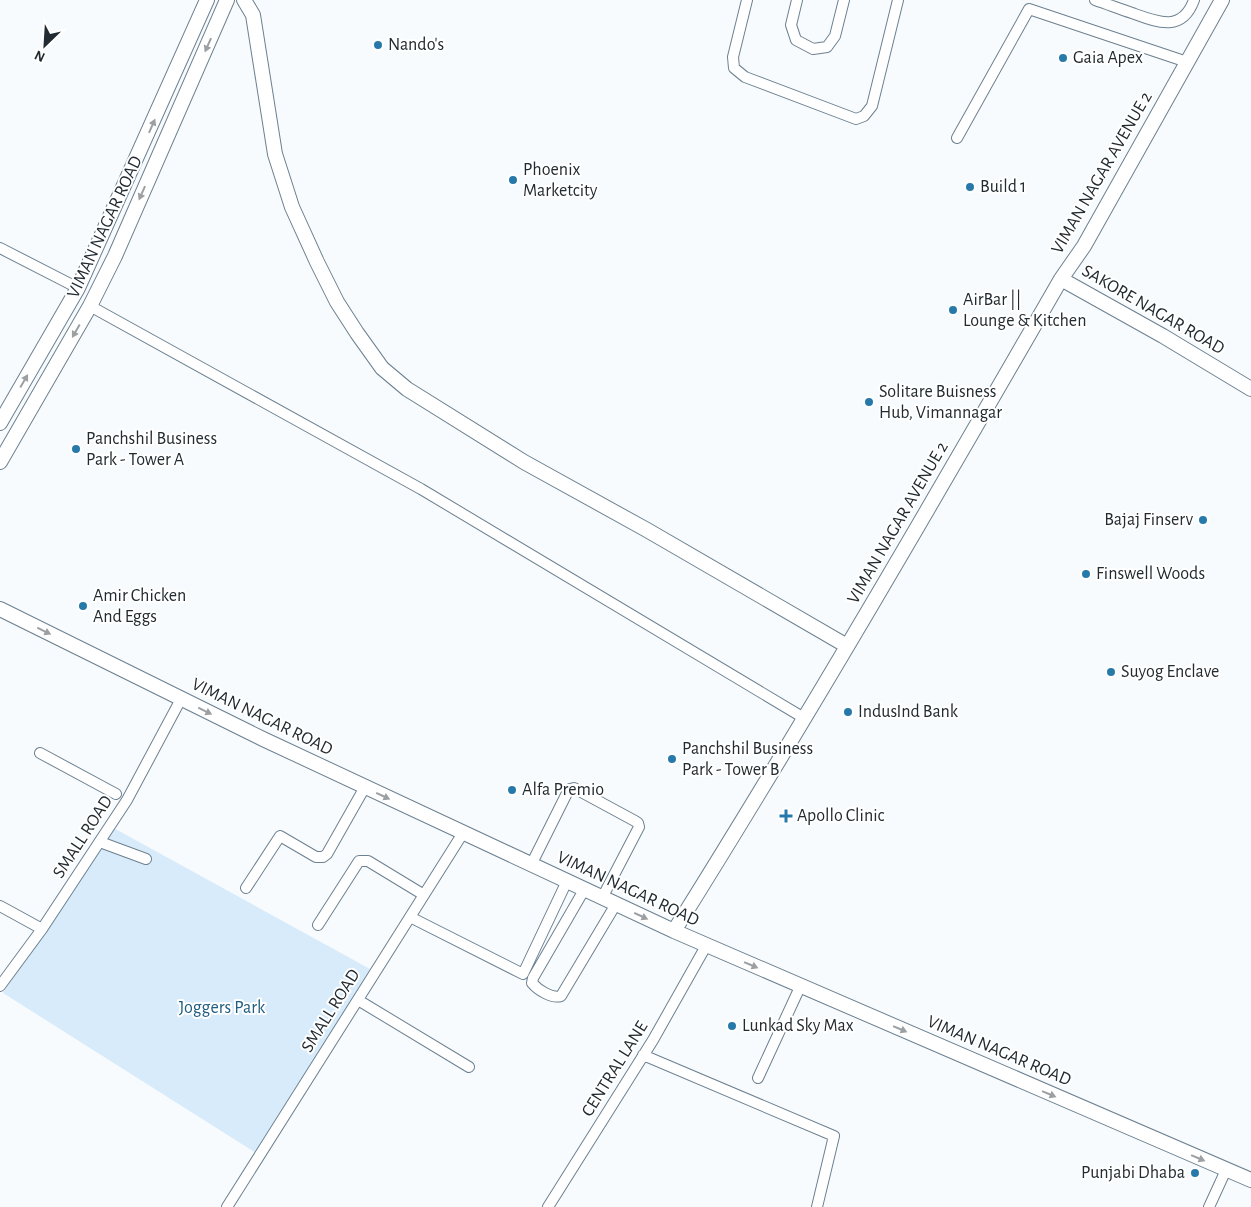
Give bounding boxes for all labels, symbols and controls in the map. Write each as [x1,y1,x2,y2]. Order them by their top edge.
north arrow [20,20,70,70]
place label: Nando's [388,36,444,54]
one-way arrow [203,38,211,52]
marker: Nando's [372,39,384,51]
text: N [33,47,47,64]
place label: Gaia Apex [1073,49,1143,67]
marker: Gaia Apex [1057,52,1069,64]
street label: VIMAN NAGAR AVENUE 2 [1048,89,1156,257]
one-way arrow [148,119,156,133]
street label: VIMAN NAGAR ROAD [64,153,146,301]
place label: Phoenix Marketcity [523,161,598,200]
marker: Phoenix Marketcity [507,174,519,186]
place label: Build 1 [980,178,1026,196]
marker: Build 1 [964,181,976,193]
one-way arrow [138,186,146,200]
street label: SAKORE NAGAR ROAD [1079,262,1227,358]
place label: AirBar || Lounge & Kitchen [963,289,1086,330]
marker: AirBar || Lounge & Kitchen [947,304,959,316]
one-way arrow [71,324,80,337]
one-way arrow [20,374,29,387]
place label: Solitare Buisness Hub, Vimannagar [879,383,1002,422]
marker: Solitare Buisness Hub, Vimannagar [863,396,875,408]
place label: Panchshil Business Park - Tower A [86,430,217,469]
street label: VIMAN NAGAR AVENUE 2 [844,439,952,607]
marker: Panchshil Business Park - Tower A [70,443,82,455]
place label: Bajaj Finserv [1104,511,1193,529]
marker: Bajaj Finserv [1197,514,1209,526]
place label: Finswell Woods [1096,565,1205,583]
marker: Finswell Woods [1080,568,1092,580]
place label: Amir Chicken And Eggs [93,587,186,626]
marker: Amir Chicken And Eggs [77,600,89,612]
one-way arrow [36,627,51,635]
place label: Suyog Enclave [1121,663,1219,681]
marker: Suyog Enclave [1105,666,1117,678]
street label: VIMAN NAGAR ROAD [189,675,335,759]
place label: IndusInd Bank [858,703,959,721]
marker: IndusInd Bank [842,706,854,718]
one-way arrow [198,707,212,715]
place label: Panchshil Business Park - Tower B [682,740,813,779]
marker: Panchshil Business Park - Tower B [666,753,678,765]
place label: Alfa Premio [522,781,604,799]
marker: Alfa Premio [506,784,518,796]
one-way arrow [376,792,390,800]
street label: SMALL ROAD [50,793,116,881]
place label: Apollo Clinic [797,807,885,825]
marker: Apollo Clinic [779,809,793,823]
street label: VIMAN NAGAR ROAD [554,848,702,930]
one-way arrow [634,912,649,920]
one-way arrow [744,962,758,970]
street label: SMALL ROAD [298,966,364,1056]
park label: Joggers Park [179,999,266,1017]
street label: VIMAN NAGAR ROAD [924,1013,1074,1089]
place label: Lunkad Sky Max [742,1017,854,1035]
street label: CENTRAL LANE [579,1018,652,1120]
marker: Lunkad Sky Max [726,1020,738,1032]
one-way arrow [893,1026,907,1034]
one-way arrow [1042,1090,1056,1098]
one-way arrow [1191,1154,1205,1162]
place label: Punjabi Dhaba [1081,1164,1185,1182]
marker: Punjabi Dhaba [1189,1167,1201,1179]

